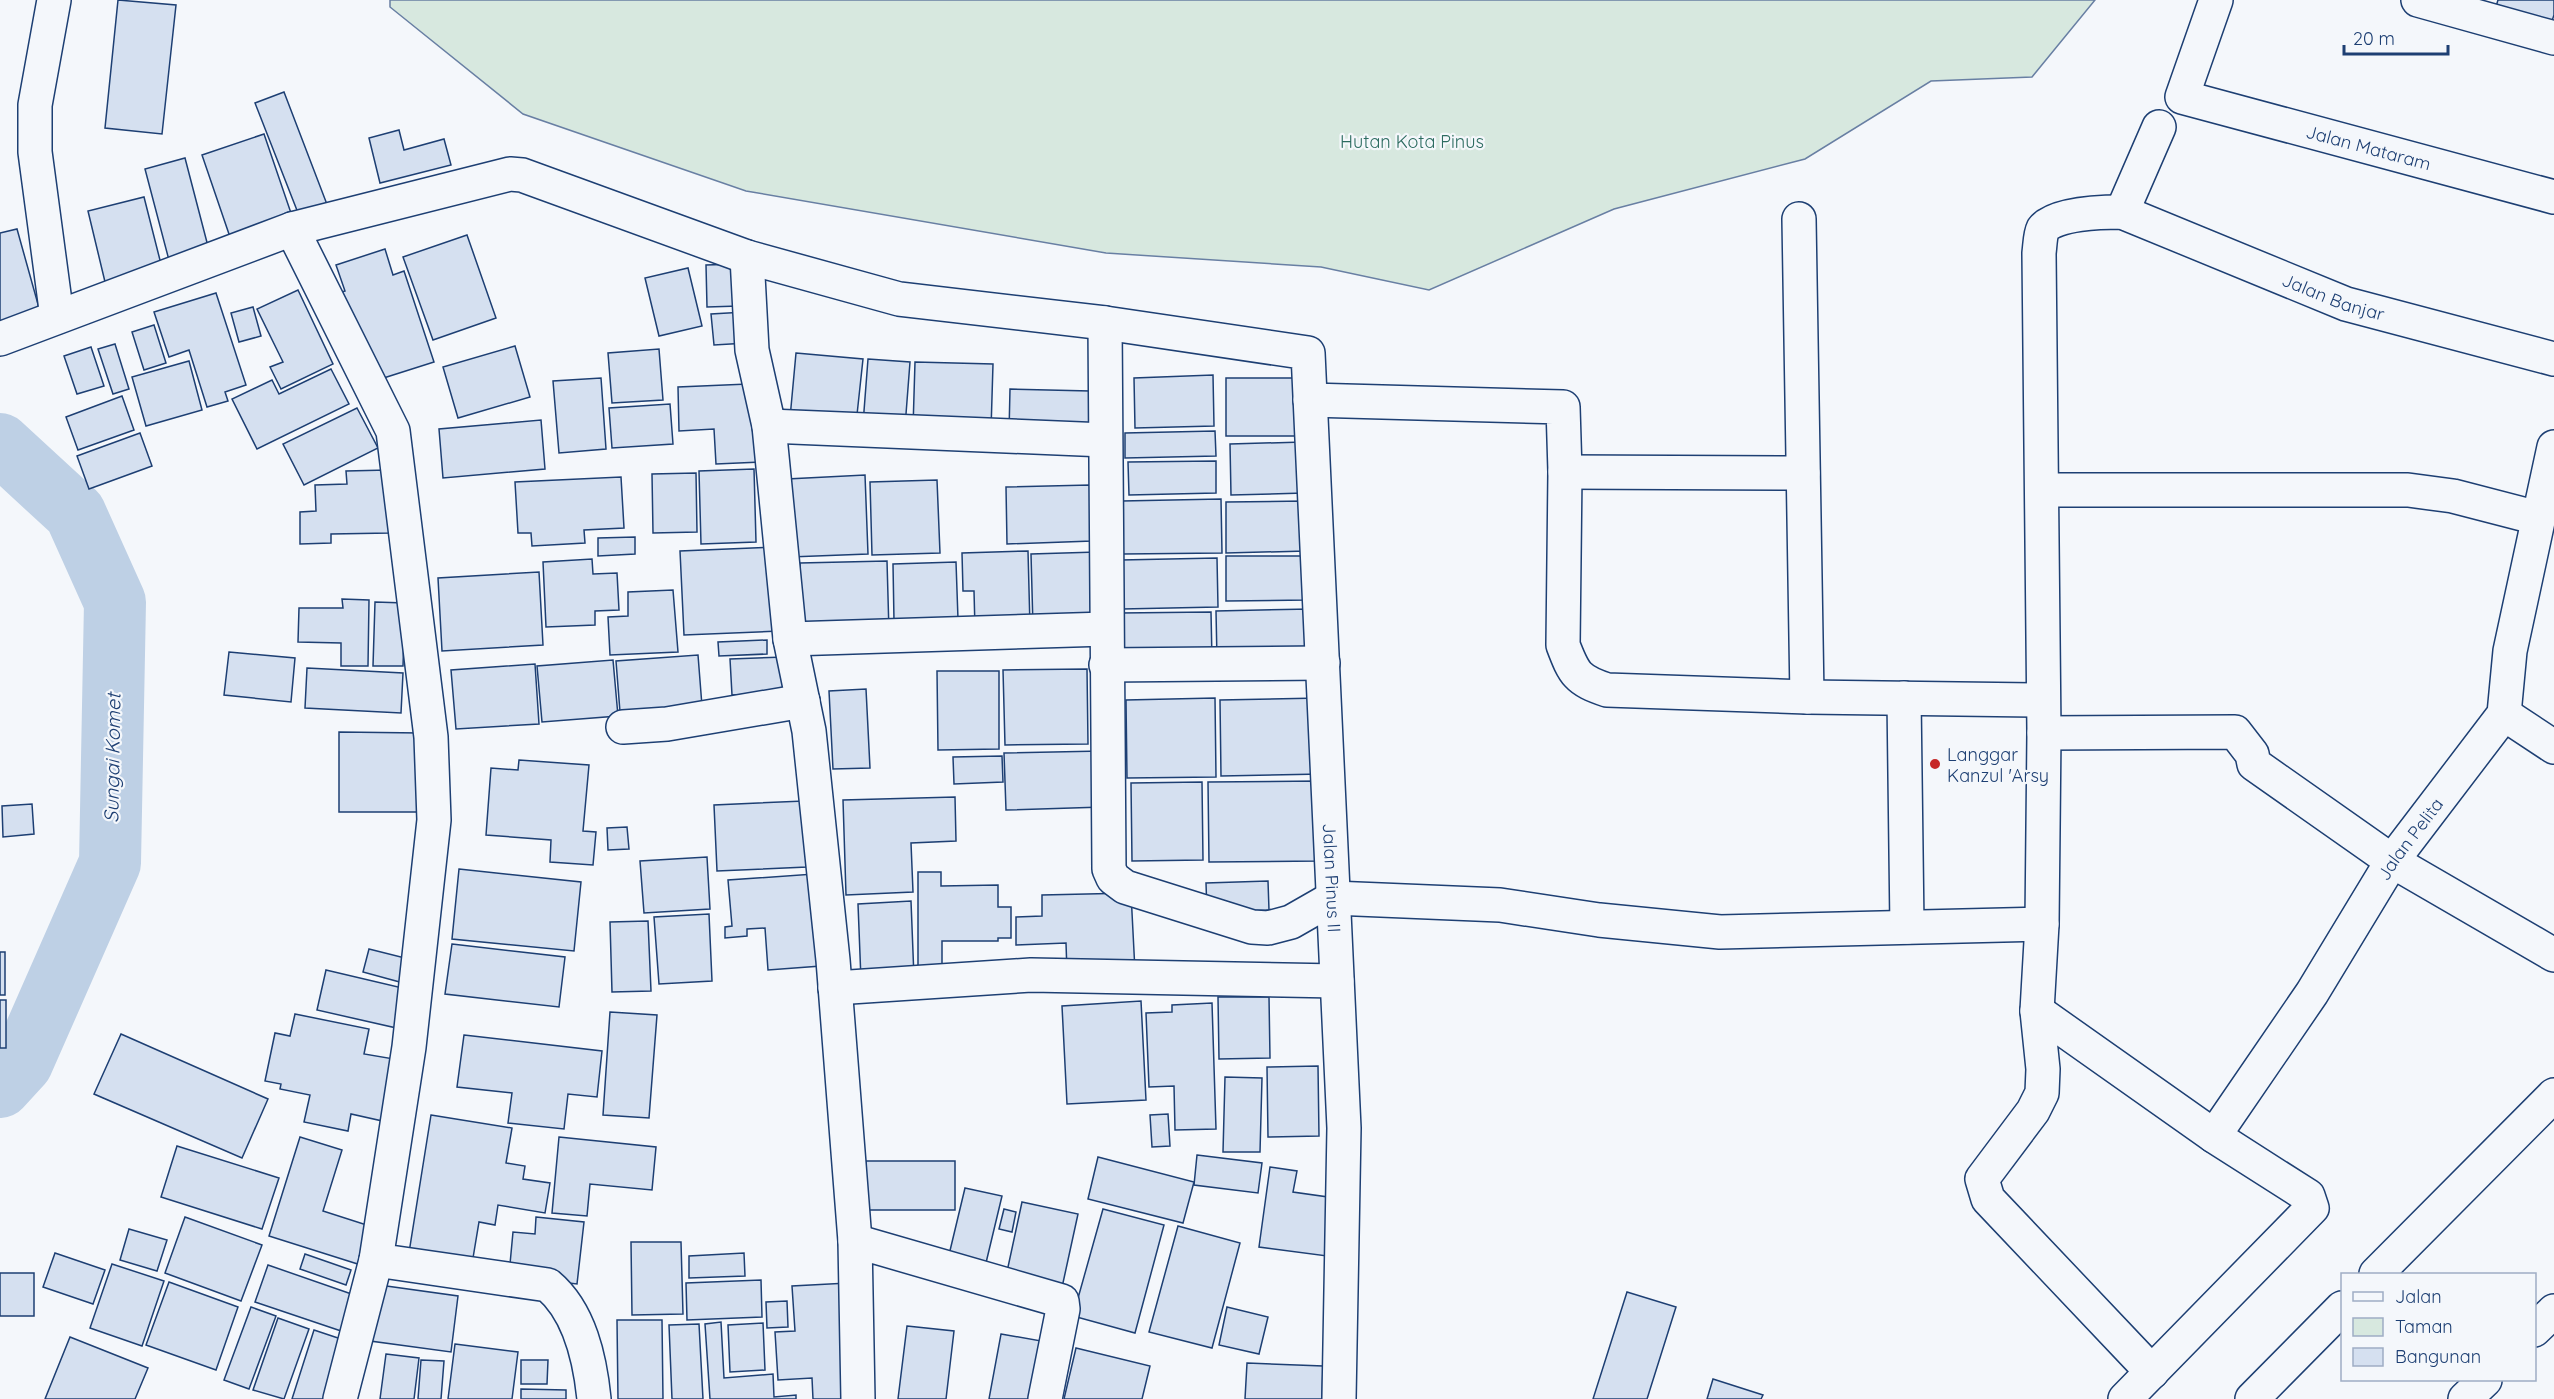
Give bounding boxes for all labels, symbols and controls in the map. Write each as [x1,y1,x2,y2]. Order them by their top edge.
scale bar [2344,18,2448,56]
text: 20 m [2353,27,2395,50]
street label: Jalan Mataram [2304,119,2434,175]
park label: Hutan Kota Pinus [1340,130,1484,153]
street label: Jalan Banjar [2279,268,2387,325]
water label: Sungai Komet [98,691,126,823]
place label: Langgar Kanzul 'Arsy [1947,743,2049,787]
marker: Langgar Kanzul 'Arsy [1928,757,1942,771]
street label: Jalan Pelita [2372,793,2448,884]
street label: Jalan Pinus II [1318,823,1346,933]
legend [2341,1273,2536,1381]
text: Jalan [2395,1285,2442,1308]
text: Taman [2395,1315,2453,1338]
text: Bangunan [2395,1345,2481,1368]

